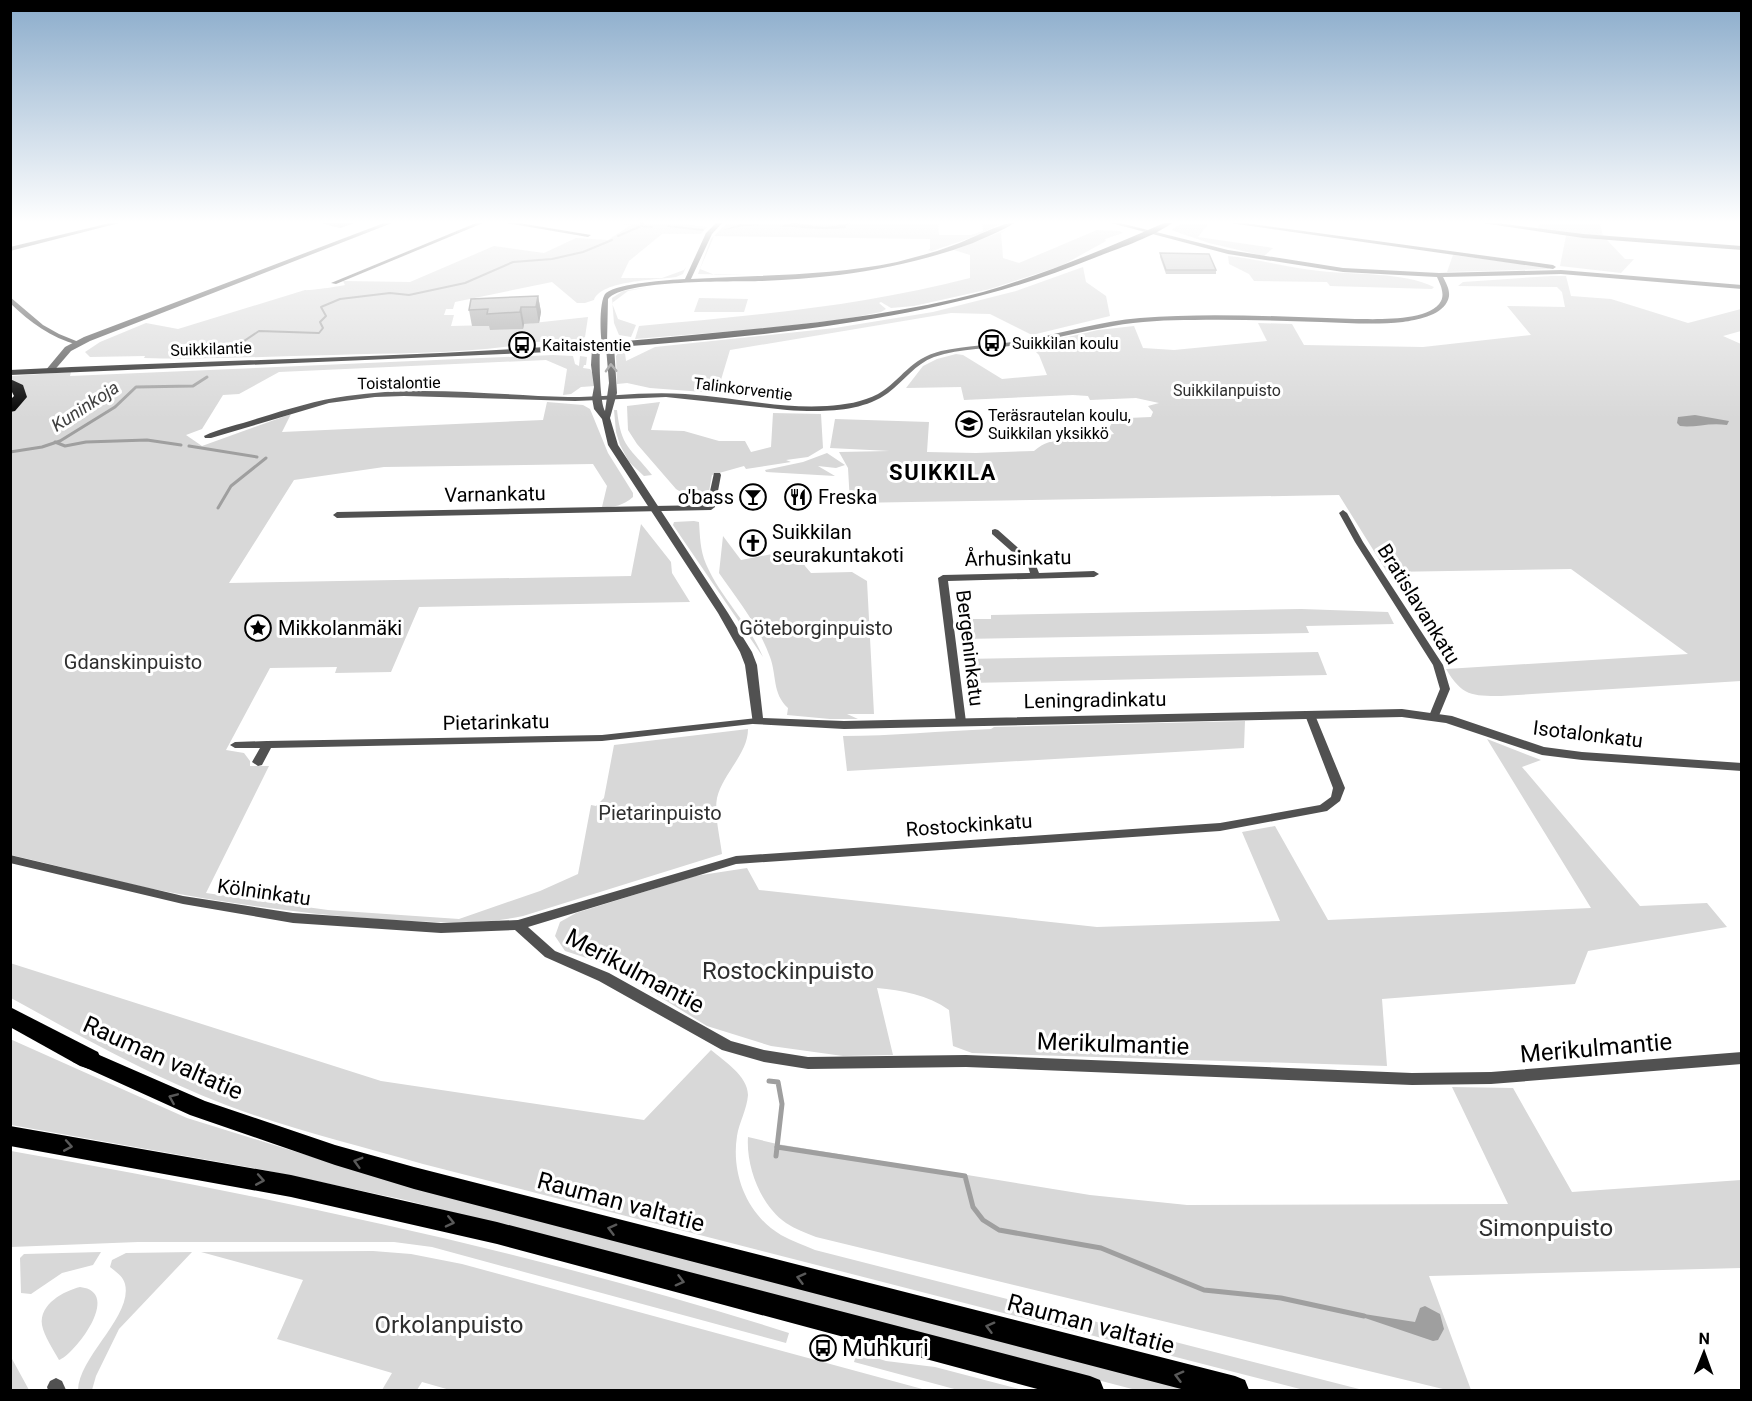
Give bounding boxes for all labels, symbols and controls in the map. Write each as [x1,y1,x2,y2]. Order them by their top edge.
bus stop icon: Suikkilan koulu [977,328,1007,358]
bus stop icon: Kaitaistentie [507,330,537,360]
place label: Suikkilan koulu [1012,334,1118,353]
place label: Kaitaistentie [542,336,631,355]
street label: Suikkilantie [170,338,252,360]
one-way arrow [605,364,617,373]
street label: Toistalontie [357,373,441,393]
street label: Talinkorventie [693,374,793,404]
water label: Kuninkoja [47,376,123,436]
park label: Suikkilanpuisto [1173,381,1281,400]
place label: Teräsrautelan koulu, Suikkilan yksikkö [988,406,1131,443]
school or university icon: Teräsrautelan koulu, Suikkilan yksikkö [954,409,984,439]
district label: SUIKKILA [889,460,997,485]
street label: Varnankatu [444,481,546,507]
bar icon: o'bass [738,482,768,512]
restaurant icon: Freska [783,482,813,512]
place label: o'bass [678,485,734,509]
place label: Freska [818,485,877,509]
place label: Suikkilan seurakuntakoti [772,520,904,567]
church icon: Suikkilan seurakuntakoti [738,528,768,558]
street label: Bratislavankatu [1372,540,1466,668]
street label: Århusinkatu [964,545,1072,571]
street label: Bergeninkatu [951,588,989,708]
place icon: Mikkolanmäki [243,613,273,643]
place label: Mikkolanmäki [278,616,402,640]
park label: Göteborginpuisto [739,616,893,640]
park label: Gdanskinpuisto [64,650,202,674]
street label: Leningradinkatu [1023,687,1167,713]
street label: Pietarinkatu [442,709,550,735]
street label: Isotalonkatu [1532,715,1644,753]
park label: Pietarinpuisto [598,801,722,825]
street label: Rostockinkatu [905,809,1033,841]
street label: Kölninkatu [216,874,312,910]
street label: Merikulmantie [561,923,709,1019]
park label: Rostockinpuisto [702,957,874,985]
street label: Rauman valtatie [79,1010,247,1106]
street label: Merikulmantie [1036,1027,1190,1061]
street label: Merikulmantie [1519,1027,1673,1069]
one-way arrow [169,1093,180,1105]
one-way arrow [63,1139,73,1152]
one-way arrow [353,1156,363,1169]
street label: Rauman valtatie [534,1166,708,1238]
one-way arrow [255,1174,265,1186]
park label: Simonpuisto [1479,1214,1613,1242]
one-way arrow [445,1215,455,1228]
one-way arrow [607,1224,618,1236]
one-way arrow [796,1273,807,1285]
one-way arrow [675,1274,685,1287]
street label: Rauman valtatie [1004,1288,1178,1360]
park label: Orkolanpuisto [375,1311,523,1339]
one-way arrow [985,1322,996,1334]
north arrow [1674,1323,1734,1383]
text: N [1698,1329,1710,1348]
bus stop icon: Muhkuri [808,1333,838,1363]
place label: Muhkuri [842,1334,929,1362]
one-way arrow [1174,1370,1184,1383]

